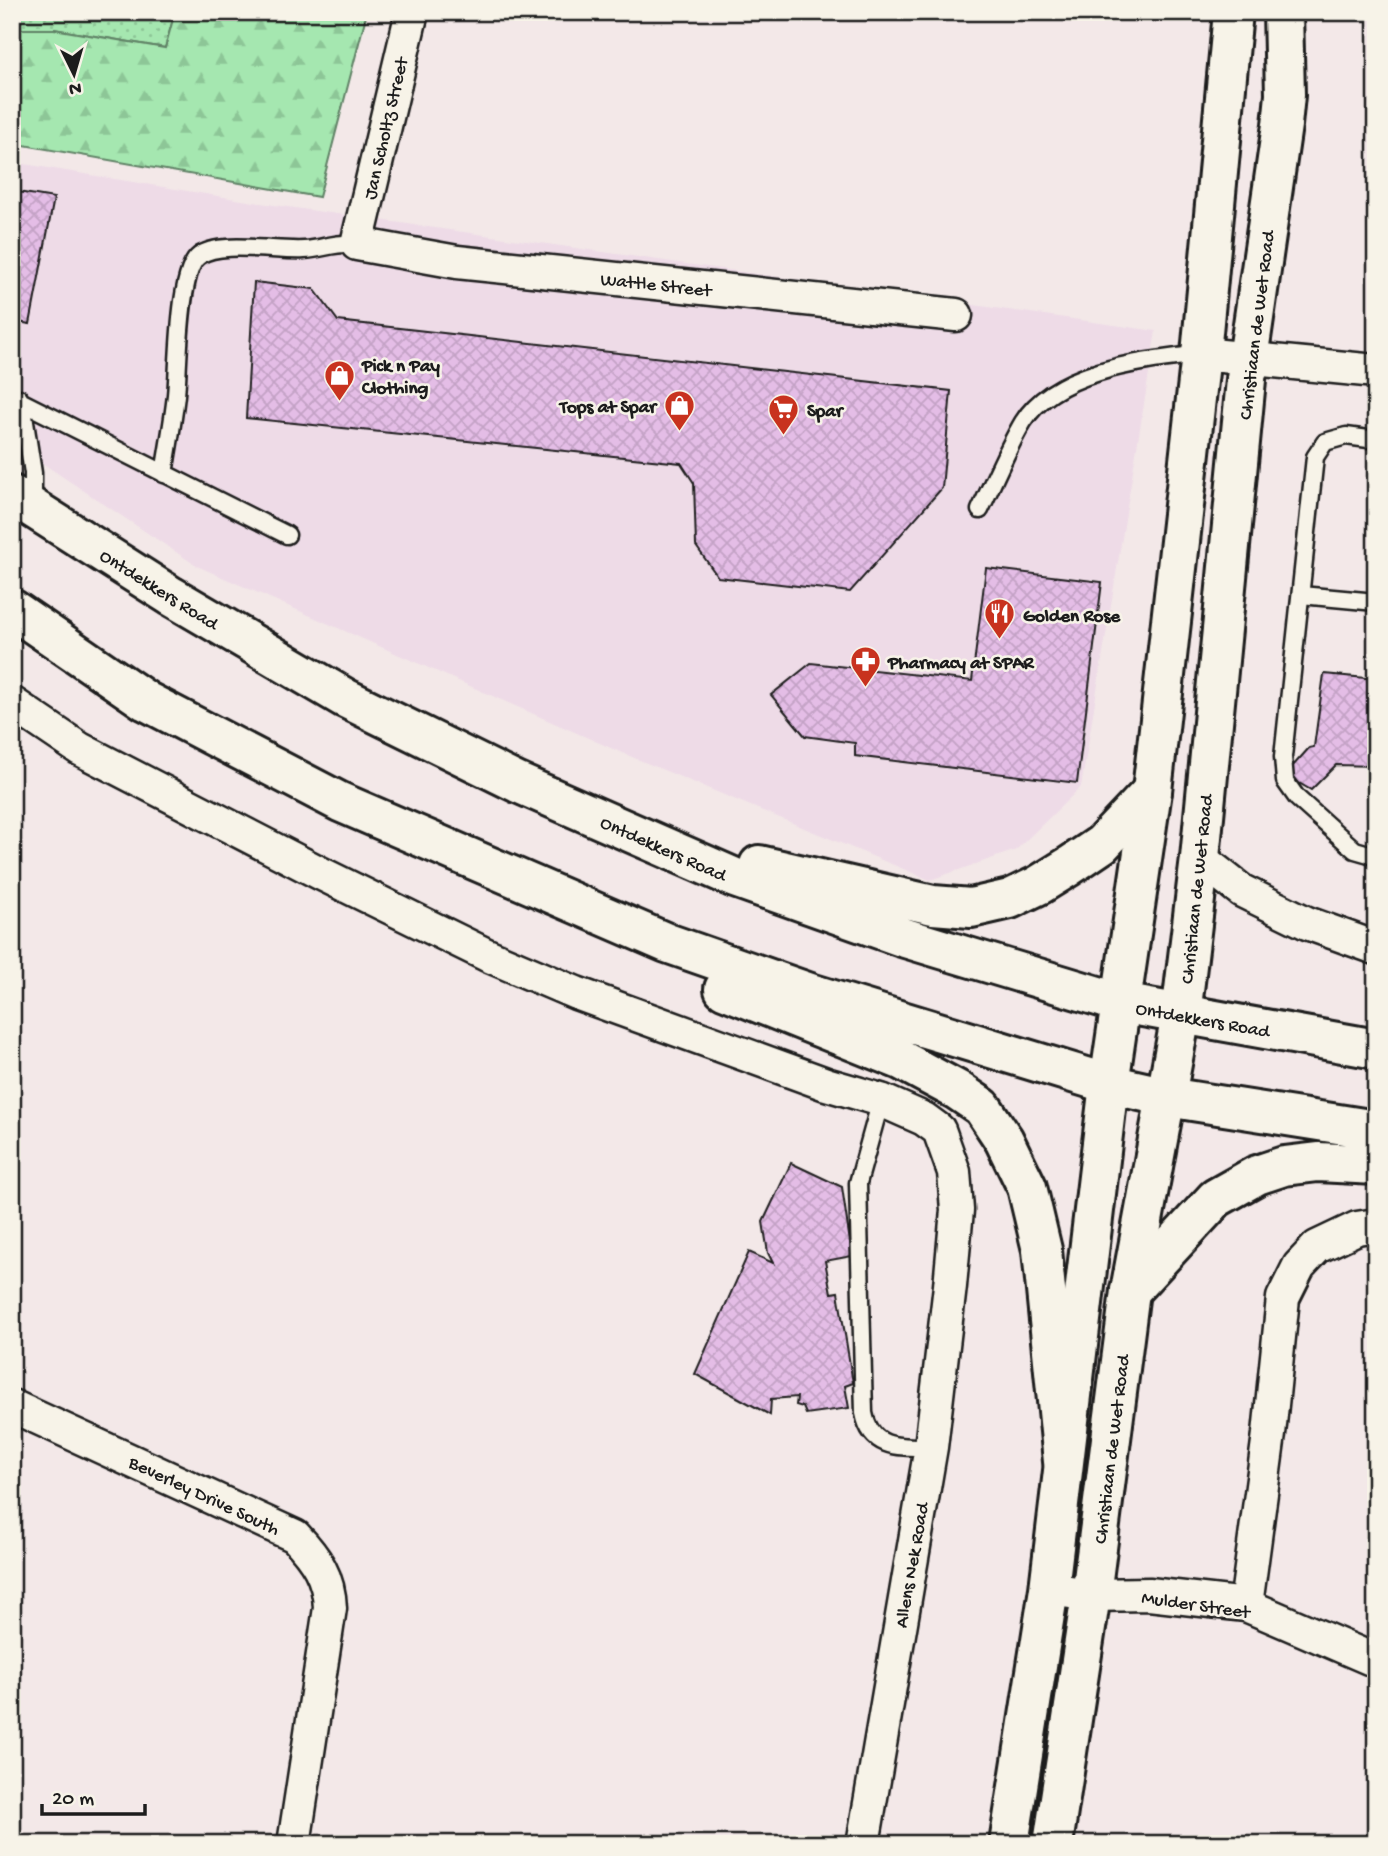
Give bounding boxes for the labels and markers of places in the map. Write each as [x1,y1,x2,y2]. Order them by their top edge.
place label: Pick n Pay Clothing [361,356,441,401]
shop icon: Pick n Pay Clothing [322,358,356,402]
shop icon: Tops at Spar [662,388,696,432]
supermarket icon: Spar [767,392,801,436]
place label: Tops at Spar [558,397,658,420]
place label: Spar [807,401,845,424]
restaurant icon: Golden Rose [983,597,1017,641]
place label: Golden Rose [1023,606,1121,629]
pharmacy icon: Pharmacy at SPAR [848,644,882,688]
place label: Pharmacy at SPAR [887,653,1035,676]

